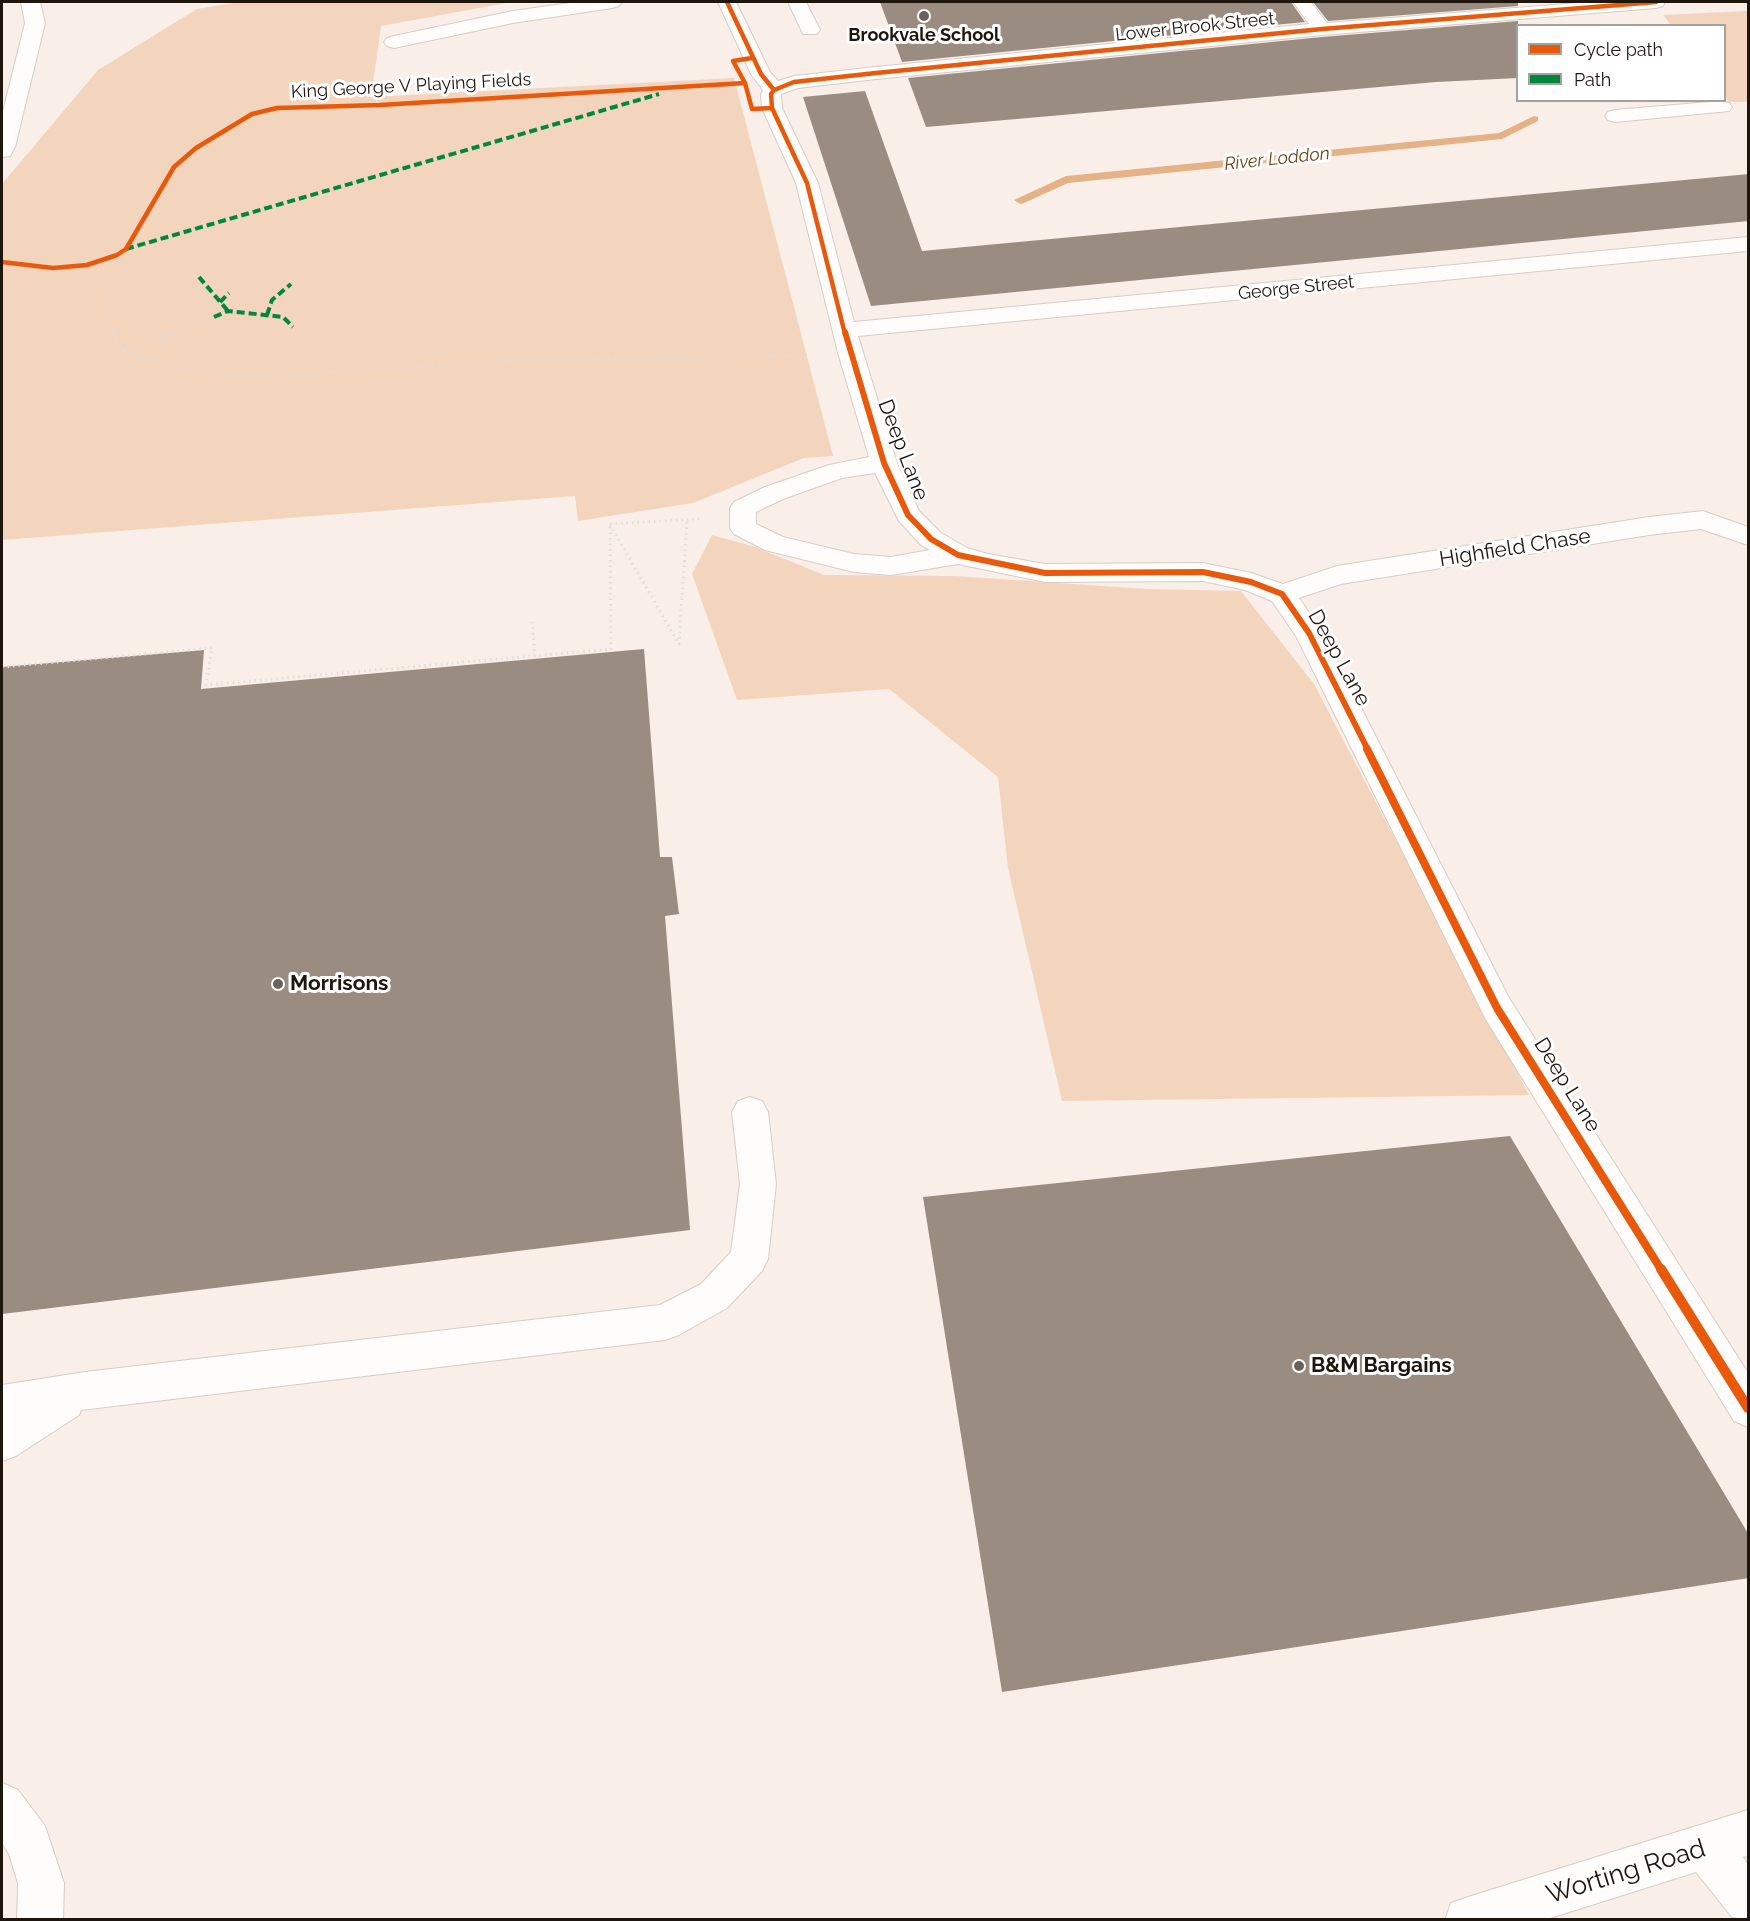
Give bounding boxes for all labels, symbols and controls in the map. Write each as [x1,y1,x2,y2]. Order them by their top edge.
street label: Lower Brook Street [1114,8,1276,46]
marker: Brookvale School [917,9,931,23]
legend [1516,24,1726,102]
place label: Brookvale School [848,25,1000,47]
text: Cycle path [1574,39,1663,60]
street label: King George V Playing Fields [290,69,532,103]
text: Path [1574,69,1611,90]
water label: River Loddon [1223,143,1331,175]
street label: George Street [1237,271,1355,305]
street label: Deep Lane [872,396,934,504]
street label: Highfield Chase [1438,524,1592,572]
street label: Deep Lane [1302,605,1376,711]
place label: Morrisons [290,971,388,997]
marker: Morrisons [271,977,285,991]
street label: Deep Lane [1528,1033,1606,1137]
place label: B&M Bargains [1311,1353,1452,1379]
marker: B&M Bargains [1292,1359,1306,1373]
street label: Worting Road [1543,1833,1709,1911]

